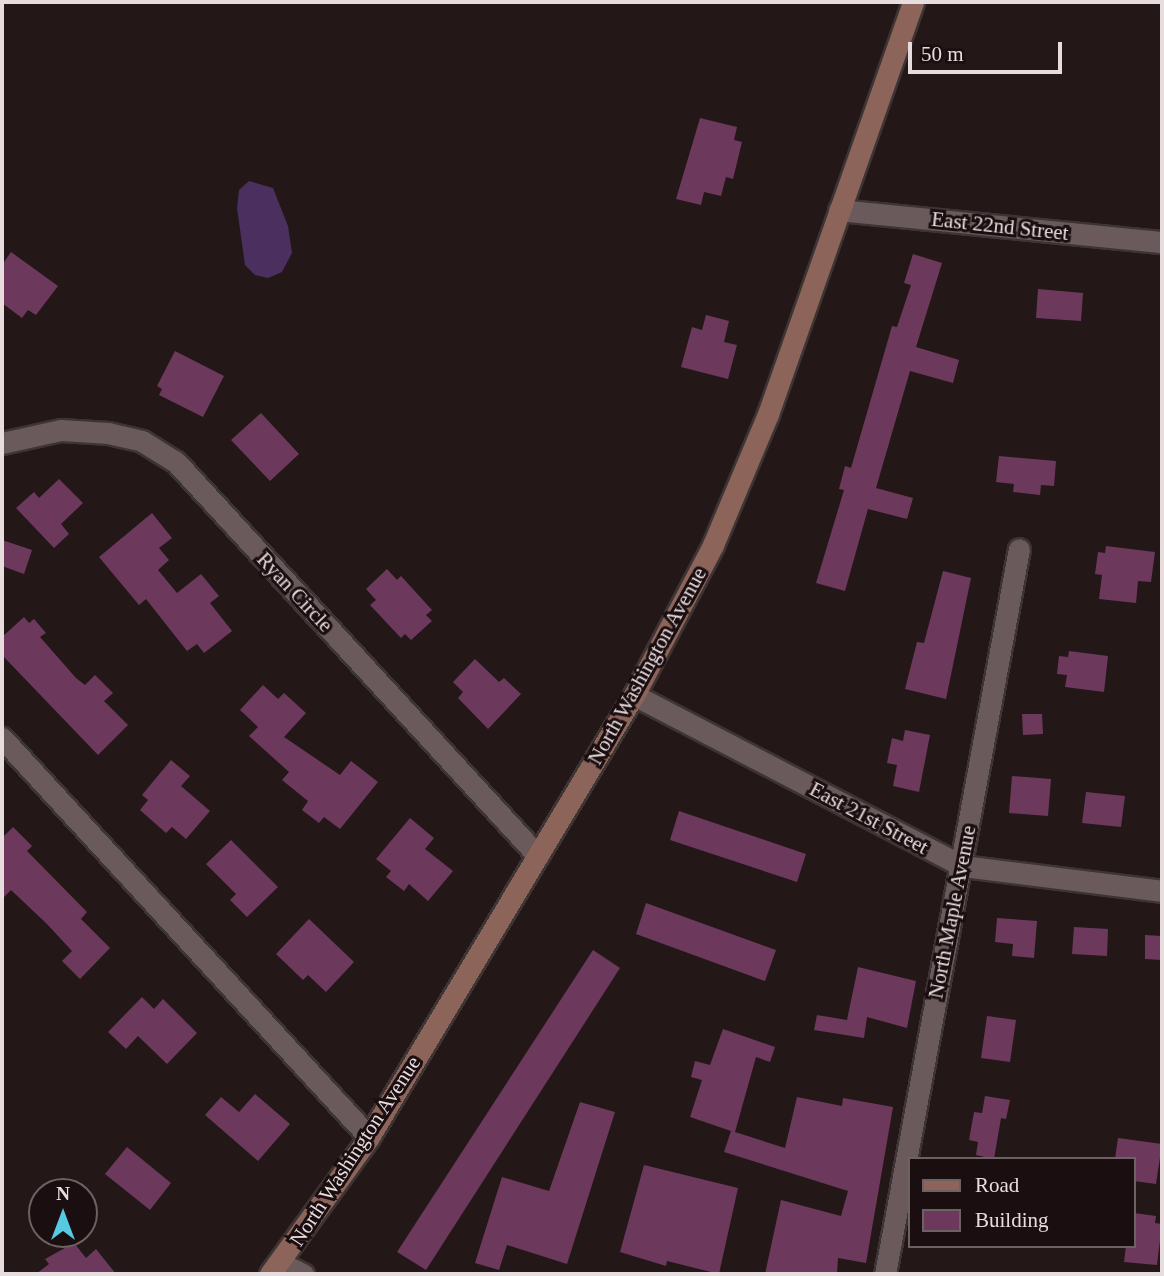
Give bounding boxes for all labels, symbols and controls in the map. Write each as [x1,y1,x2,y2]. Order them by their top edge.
scale bar [912,28,1066,72]
text: 50 m [921,42,964,66]
street label: East 22nd Street [930,206,1070,246]
street label: Ryan Circle [252,547,338,637]
street label: North Washington Avenue [582,562,712,770]
street label: East 21st Street [805,776,933,860]
street label: North Maple Avenue [923,823,981,1001]
street label: North Washington Avenue [284,1051,426,1251]
legend [908,1157,1136,1248]
text: Road [975,1173,1019,1197]
north arrow [28,1178,98,1248]
text: N [56,1183,70,1204]
text: Building [975,1208,1049,1232]

